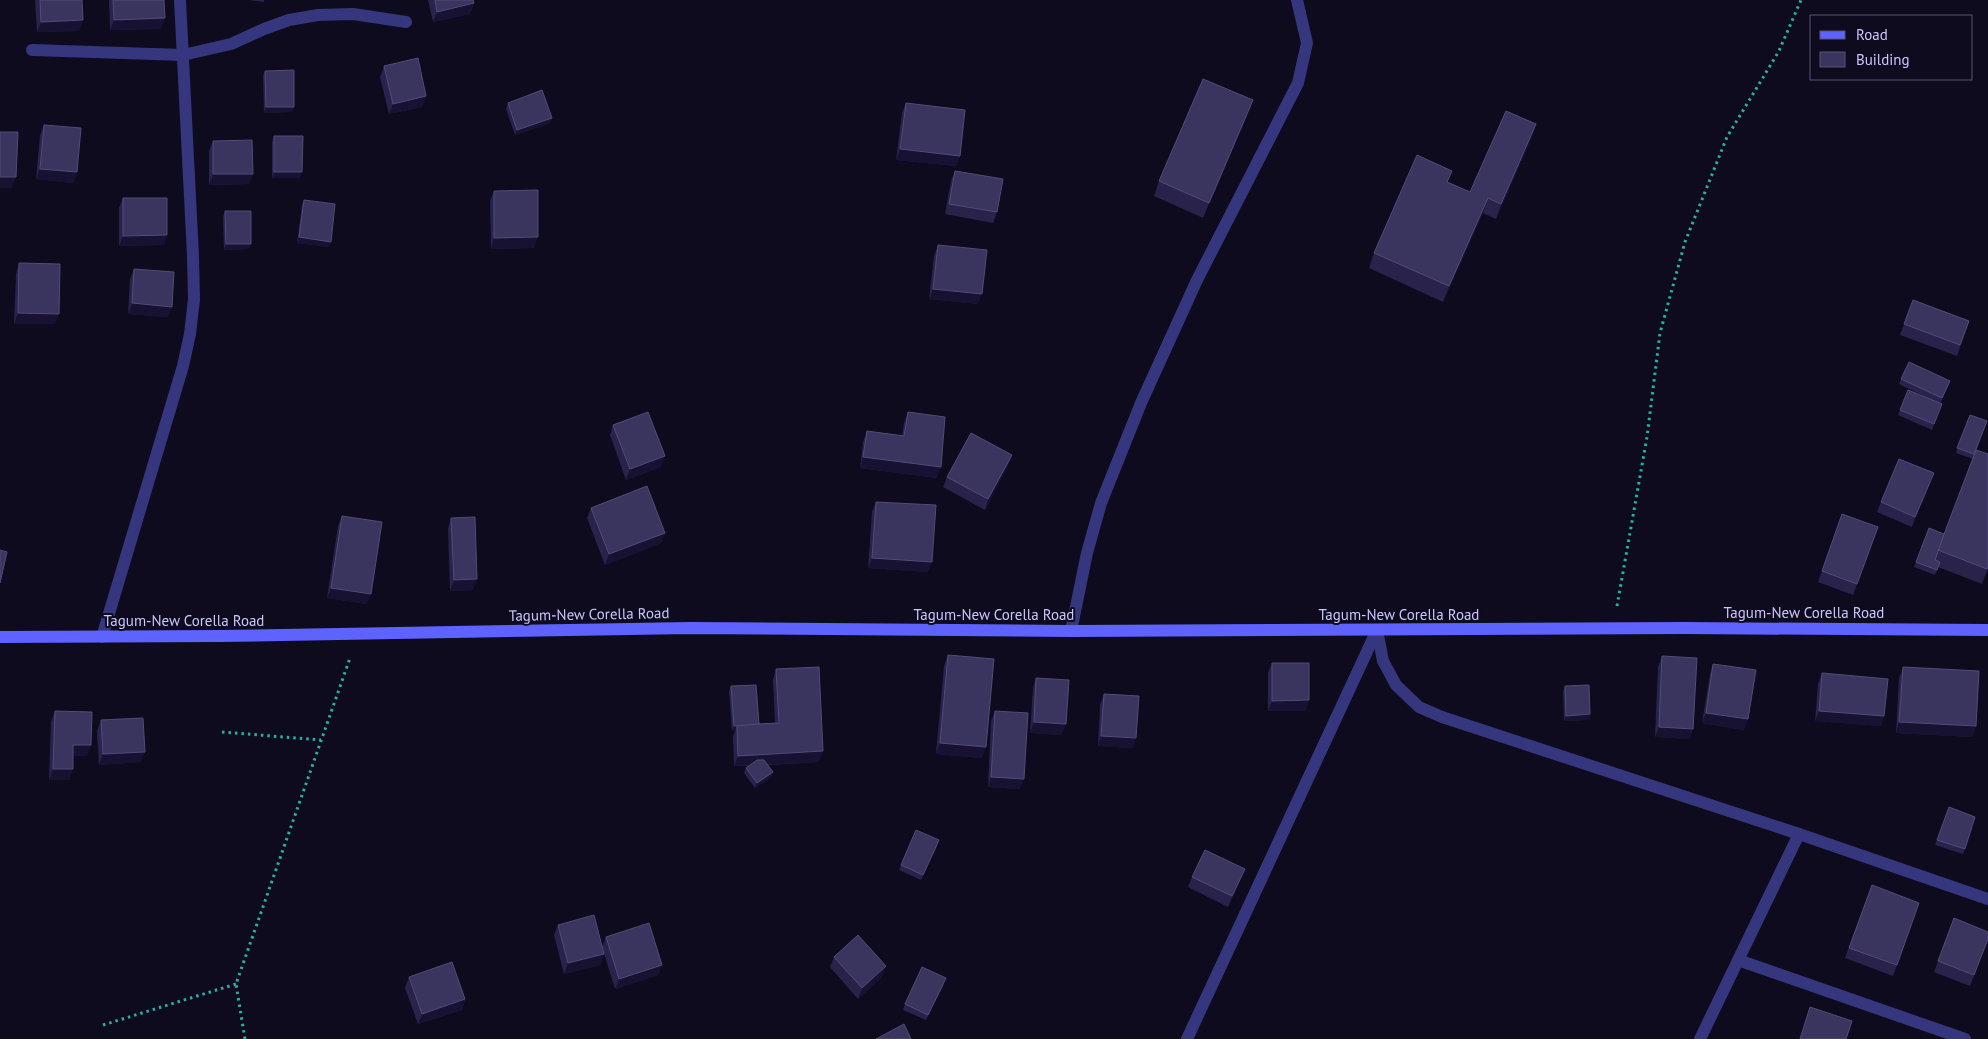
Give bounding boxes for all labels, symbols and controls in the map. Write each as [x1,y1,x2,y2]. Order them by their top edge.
legend [1810,15,1973,80]
text: Road [1856,25,1888,44]
text: Building [1856,50,1910,69]
street label: Tagum-New Corella Road [508,603,670,625]
street label: Tagum-New Corella Road [1724,603,1884,622]
street label: Tagum-New Corella Road [914,605,1074,624]
street label: Tagum-New Corella Road [1319,605,1479,624]
street label: Tagum-New Corella Road [104,611,264,630]

